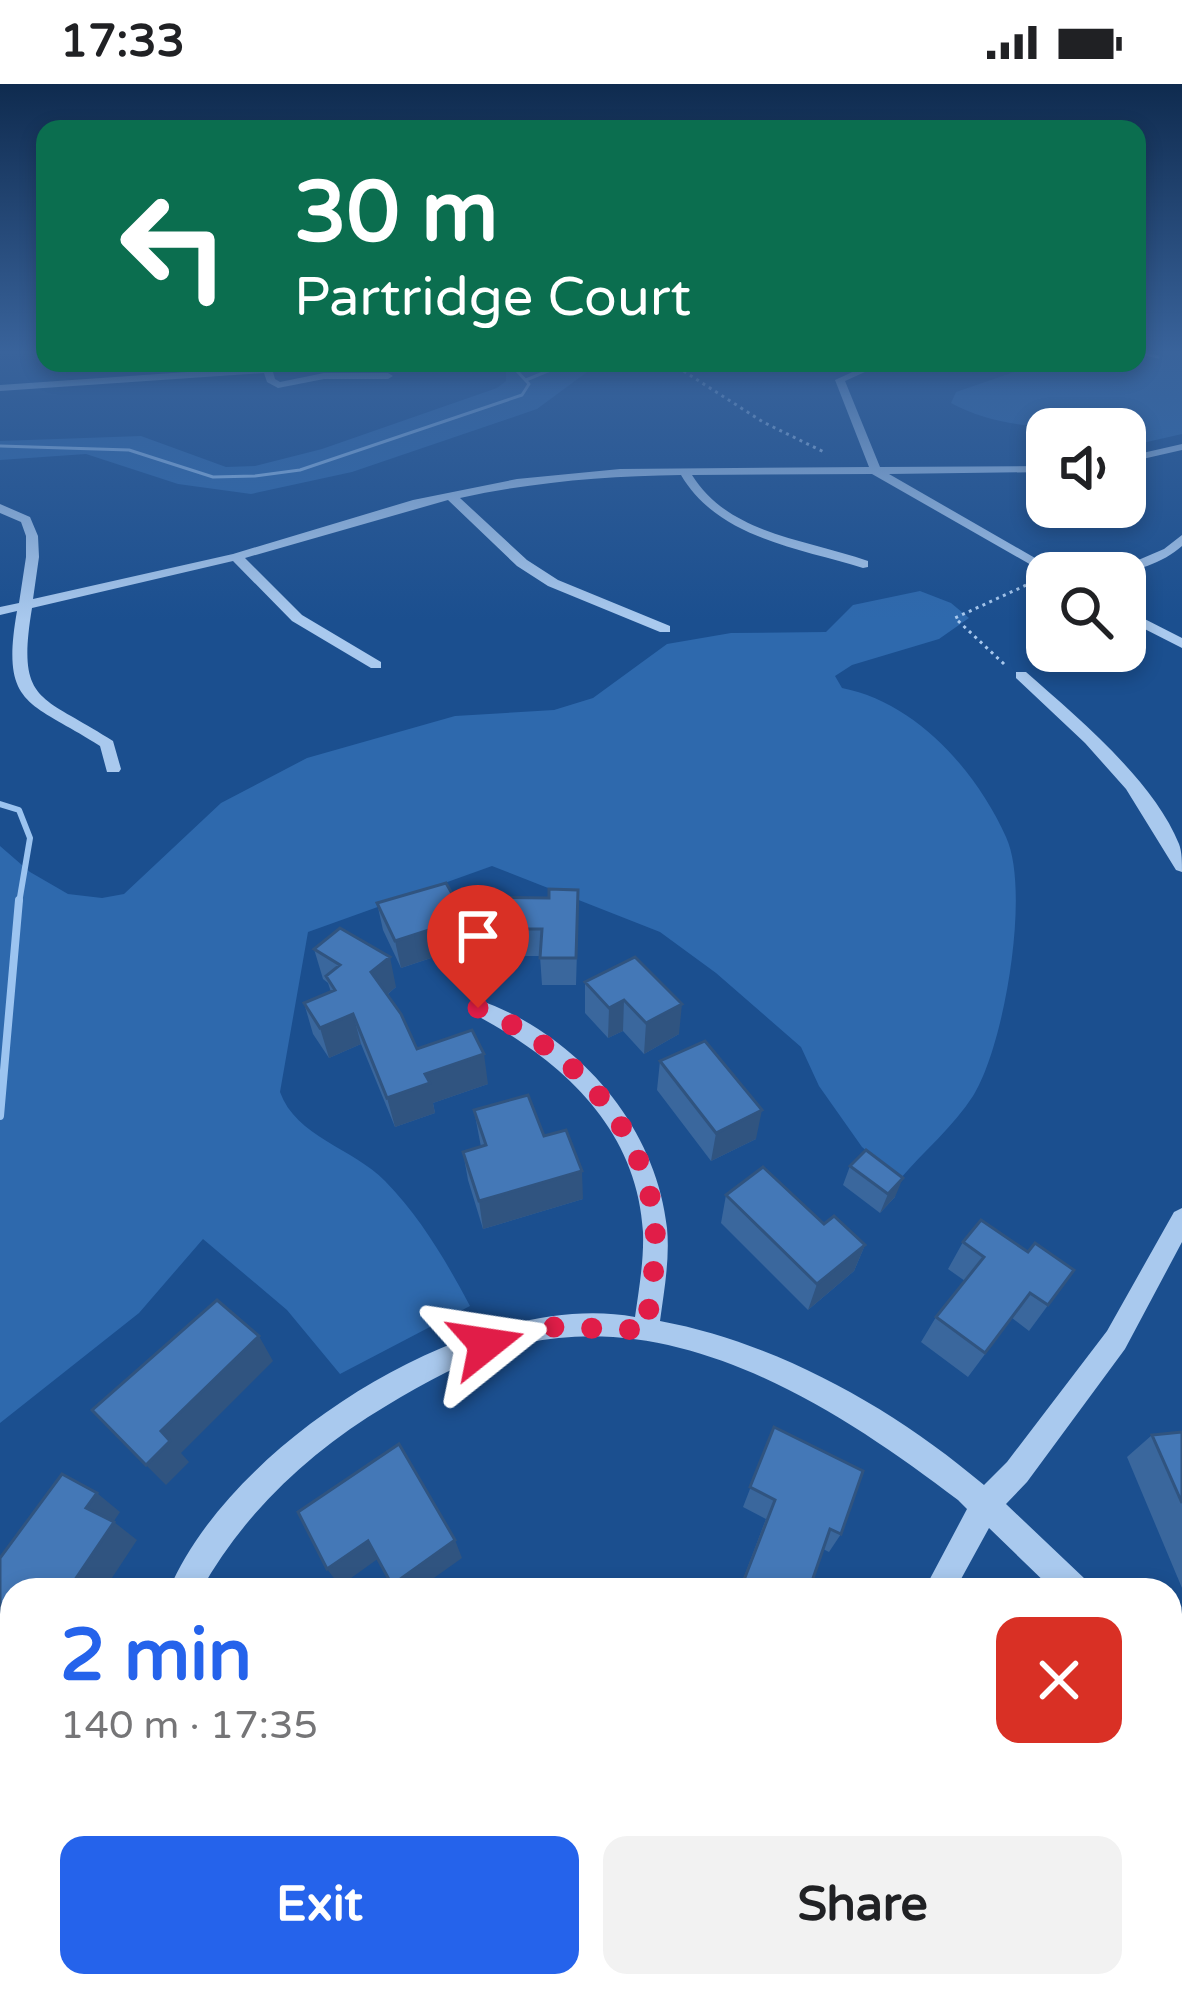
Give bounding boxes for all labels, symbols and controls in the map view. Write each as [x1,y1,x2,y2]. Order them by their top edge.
text: 17:33 [60,15,185,69]
text: 30 m [294,163,498,264]
icon: left [96,168,252,324]
text: Partridge Court [294,265,691,330]
map controls [1026,408,1146,672]
button: sound [1026,408,1146,528]
button: search [1026,552,1146,672]
pin [427,885,529,1008]
icon: arrive [445,903,511,969]
position arrow [423,1281,549,1407]
text: 2 min [60,1613,252,1700]
button: close [996,1617,1122,1743]
text: 140 m · 17:35 [60,1702,318,1749]
button: Exit [60,1836,579,1974]
button: Share [603,1836,1122,1974]

